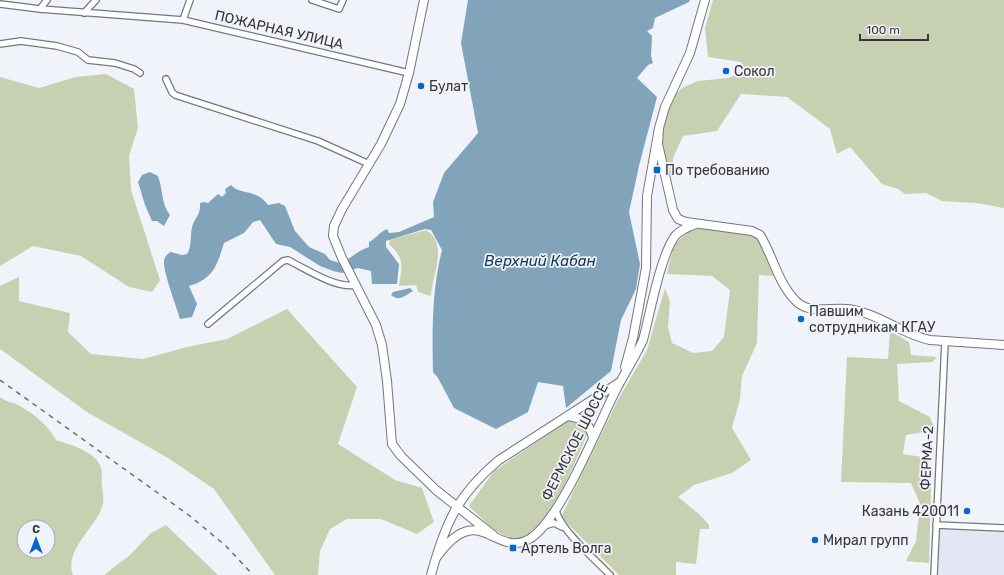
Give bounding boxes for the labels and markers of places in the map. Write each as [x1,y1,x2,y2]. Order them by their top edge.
place label: Сокол [734,63,775,80]
marker: Сокол [721,66,731,76]
place label: Булат [429,78,468,95]
marker: Булат [416,81,426,91]
place label: По требованию [665,162,770,179]
marker: По требованию [652,165,662,175]
place label: Павшим сотрудникам КГАУ [809,303,936,336]
marker: Павшим сотрудникам КГАУ [796,314,806,324]
place label: Казань 420011 [862,503,959,520]
marker: Казань 420011 [962,506,972,516]
place label: Мирал групп [823,532,909,549]
marker: Мирал групп [810,535,820,545]
place label: Артель Волга [521,540,611,557]
marker: Артель Волга [508,543,518,553]

